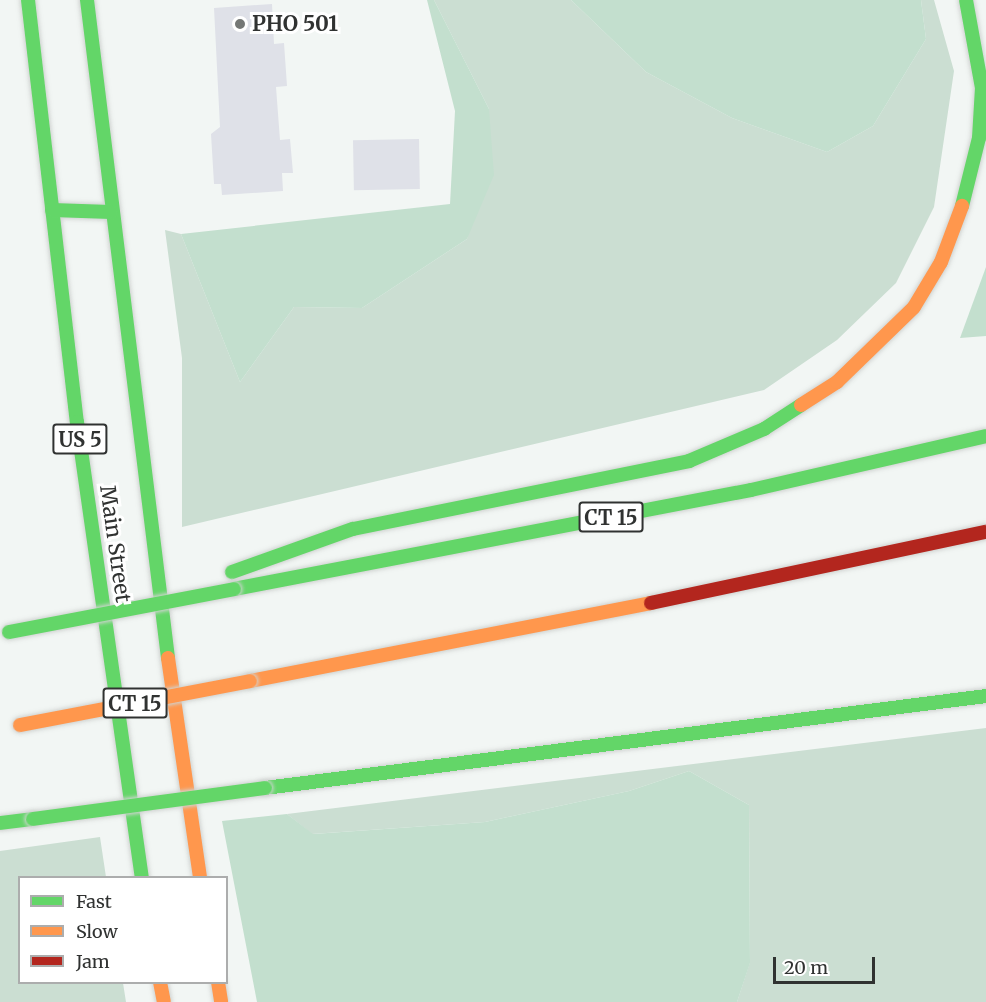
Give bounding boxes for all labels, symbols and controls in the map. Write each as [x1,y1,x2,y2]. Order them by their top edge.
place label: PHO 501 [252,11,338,37]
marker: PHO 501 [233,17,247,31]
road number: US 5 [52,422,109,456]
street label: Main Street [94,484,136,604]
road number: CT 15 [578,500,644,534]
road number: CT 15 [102,686,168,720]
legend [18,876,228,984]
text: Fast [76,890,112,913]
text: Slow [76,920,118,943]
scale bar [776,945,878,983]
text: Jam [76,950,110,973]
text: 20 m [784,956,828,979]

